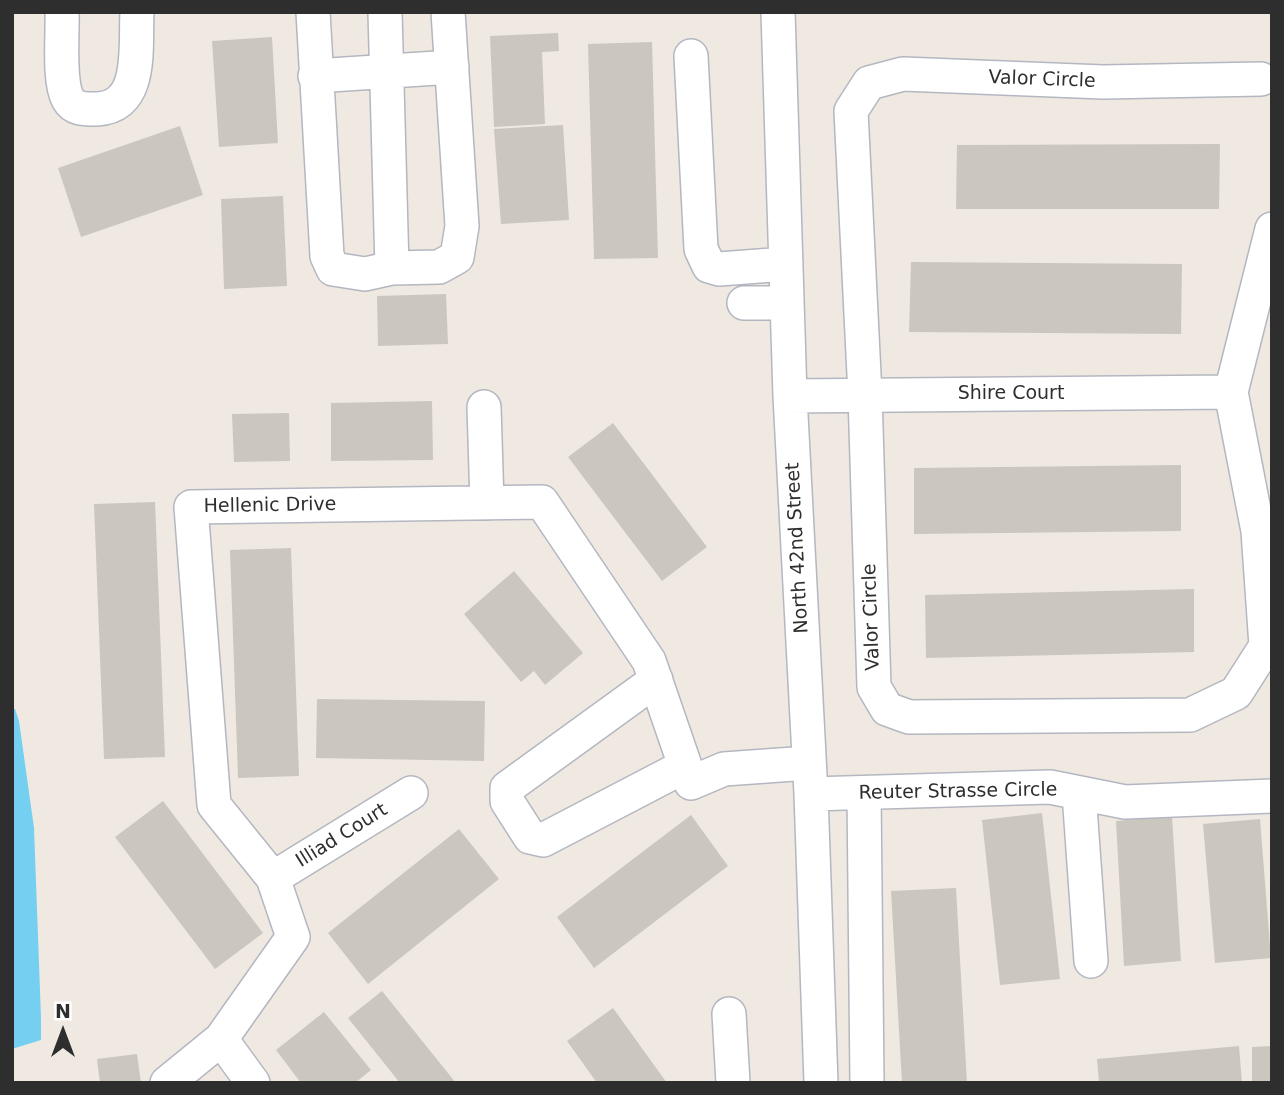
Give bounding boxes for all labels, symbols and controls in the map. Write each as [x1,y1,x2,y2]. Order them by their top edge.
street label: Valor Circle [988,67,1096,93]
street label: Shire Court [958,383,1064,405]
street label: North 42nd Street [782,462,814,634]
street label: Hellenic Drive [203,493,337,519]
street label: Valor Circle [859,563,885,671]
street label: Reuter Strasse Circle [858,779,1058,805]
street label: Illiad Court [292,799,392,873]
north arrow [28,997,98,1067]
text: N [55,1000,71,1022]

